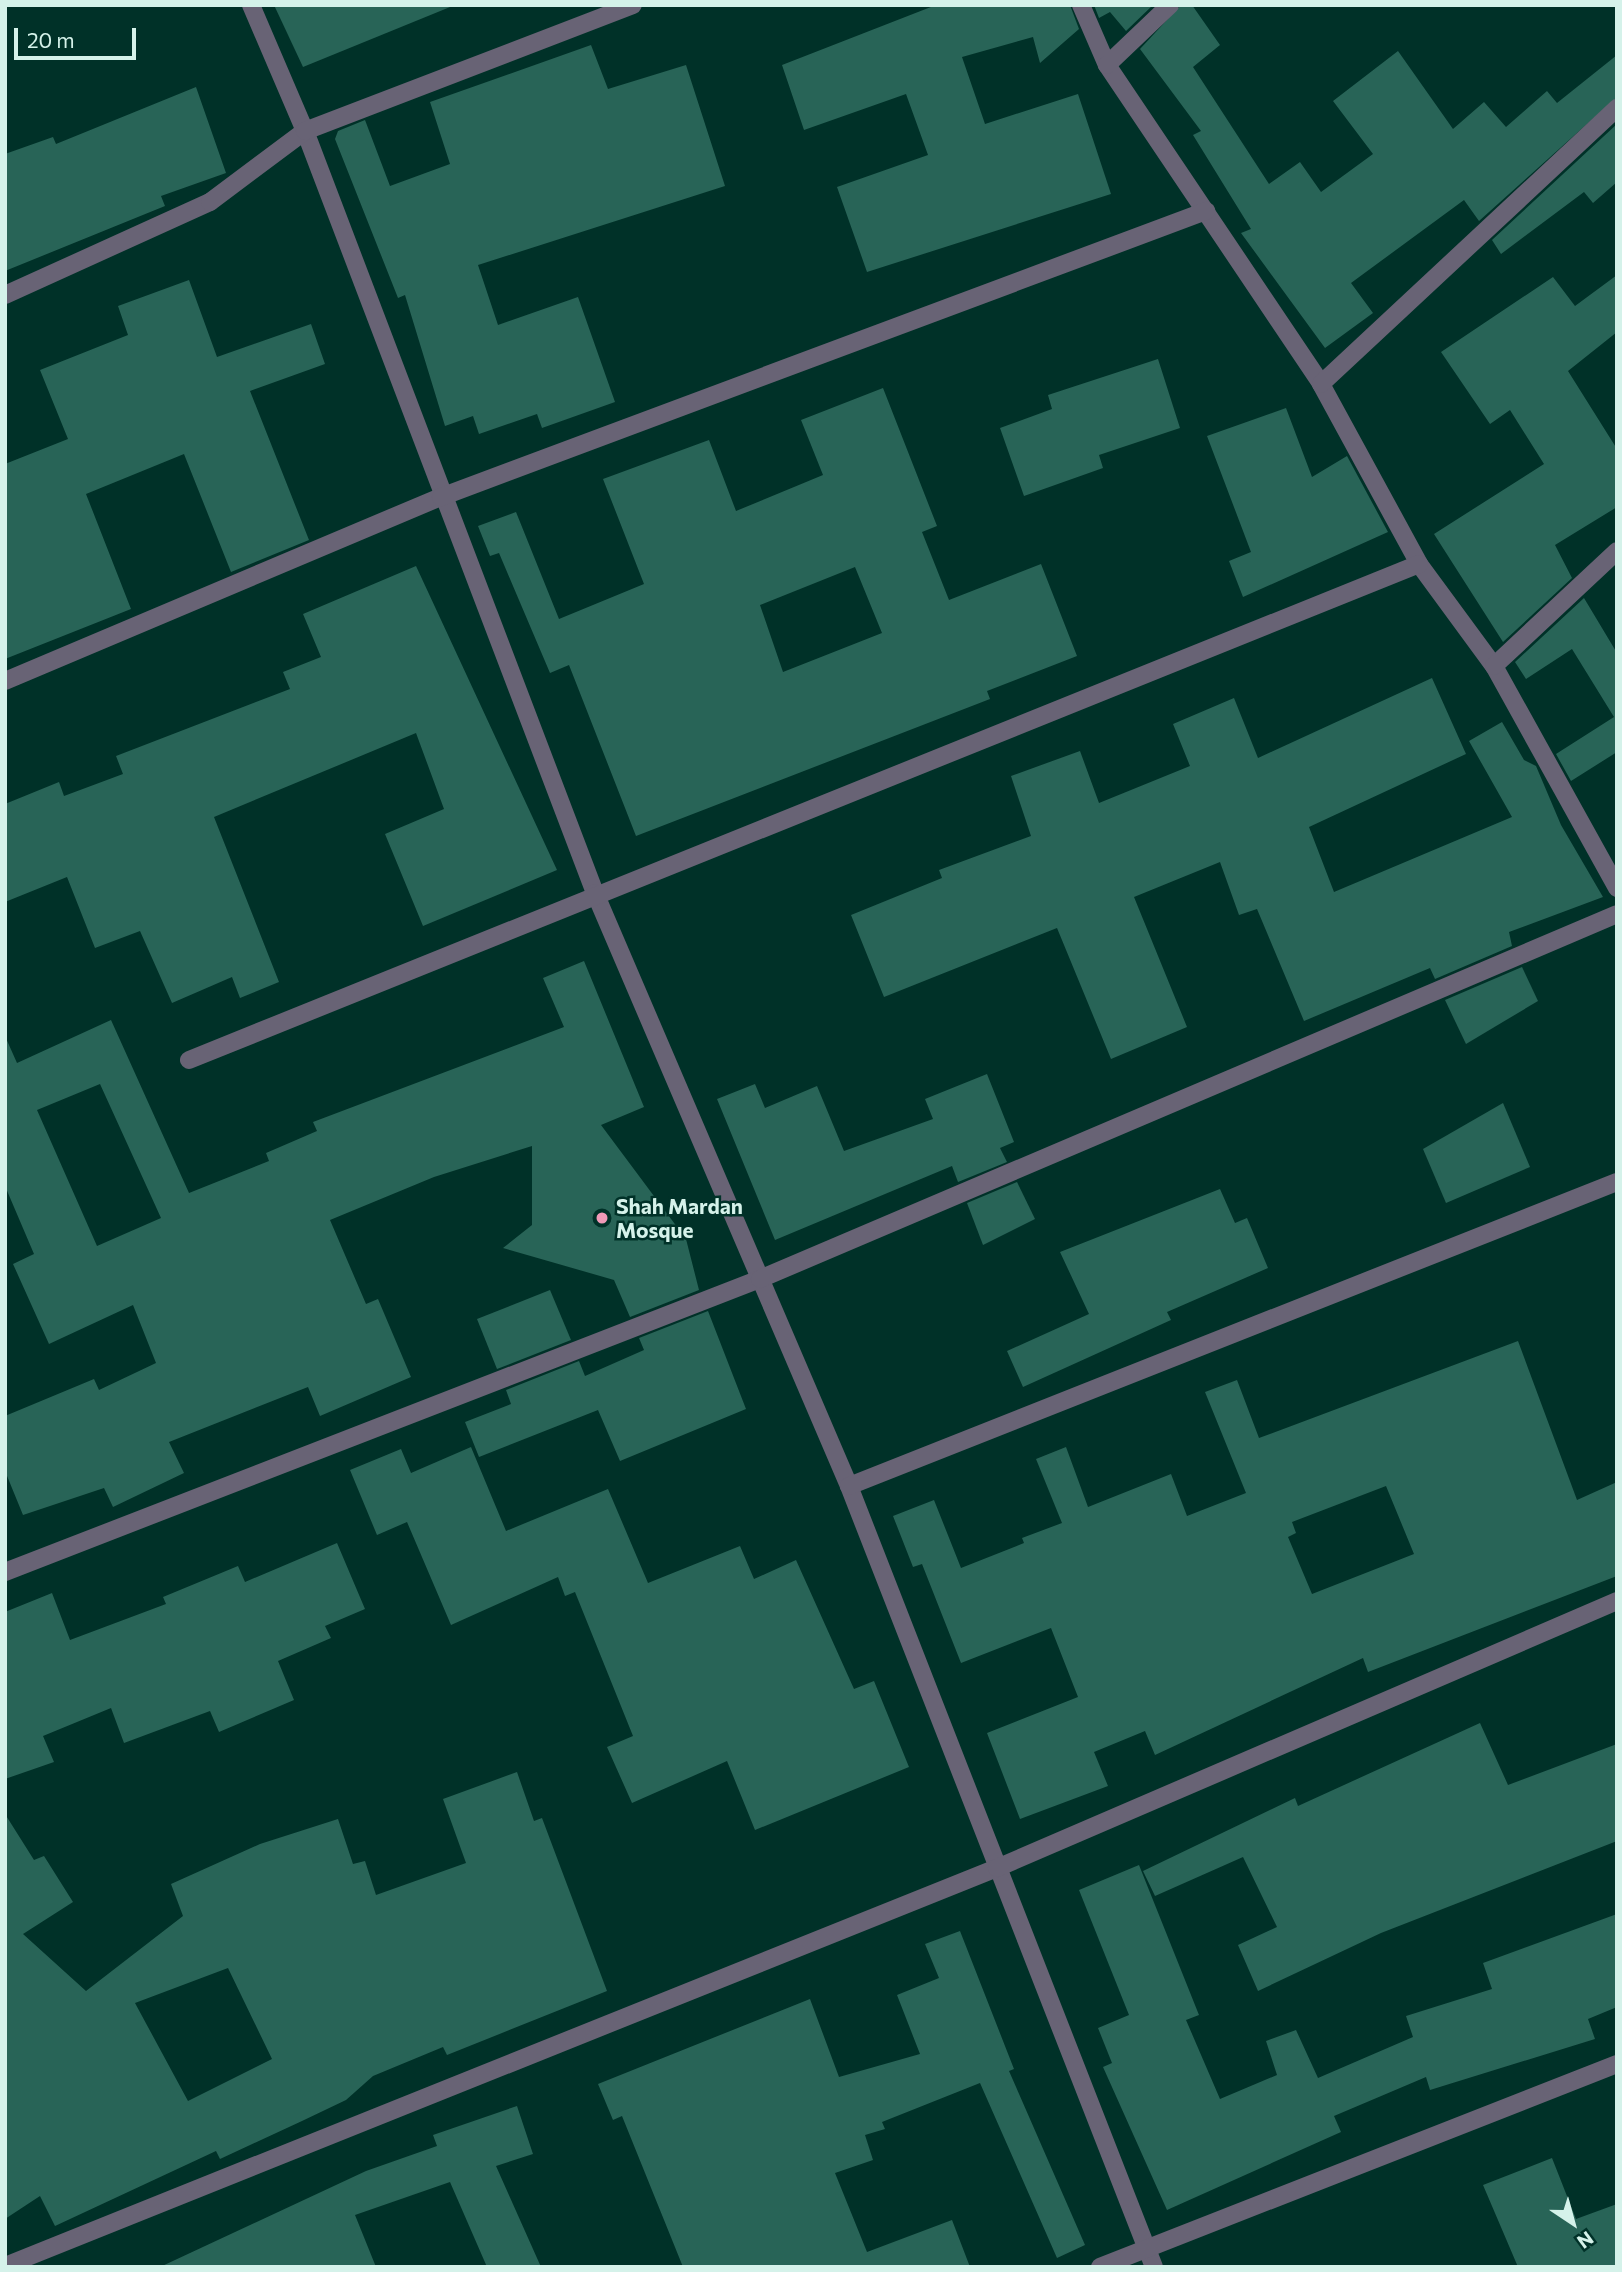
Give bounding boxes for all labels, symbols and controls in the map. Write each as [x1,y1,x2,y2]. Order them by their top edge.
scale bar [18,14,140,58]
text: 20 m [27,27,75,52]
place label: Shah Mardan Mosque [616,1193,743,1243]
marker: Shah Mardan Mosque [594,1210,610,1226]
north arrow [1538,2188,1608,2258]
text: N [1573,2227,1598,2254]

